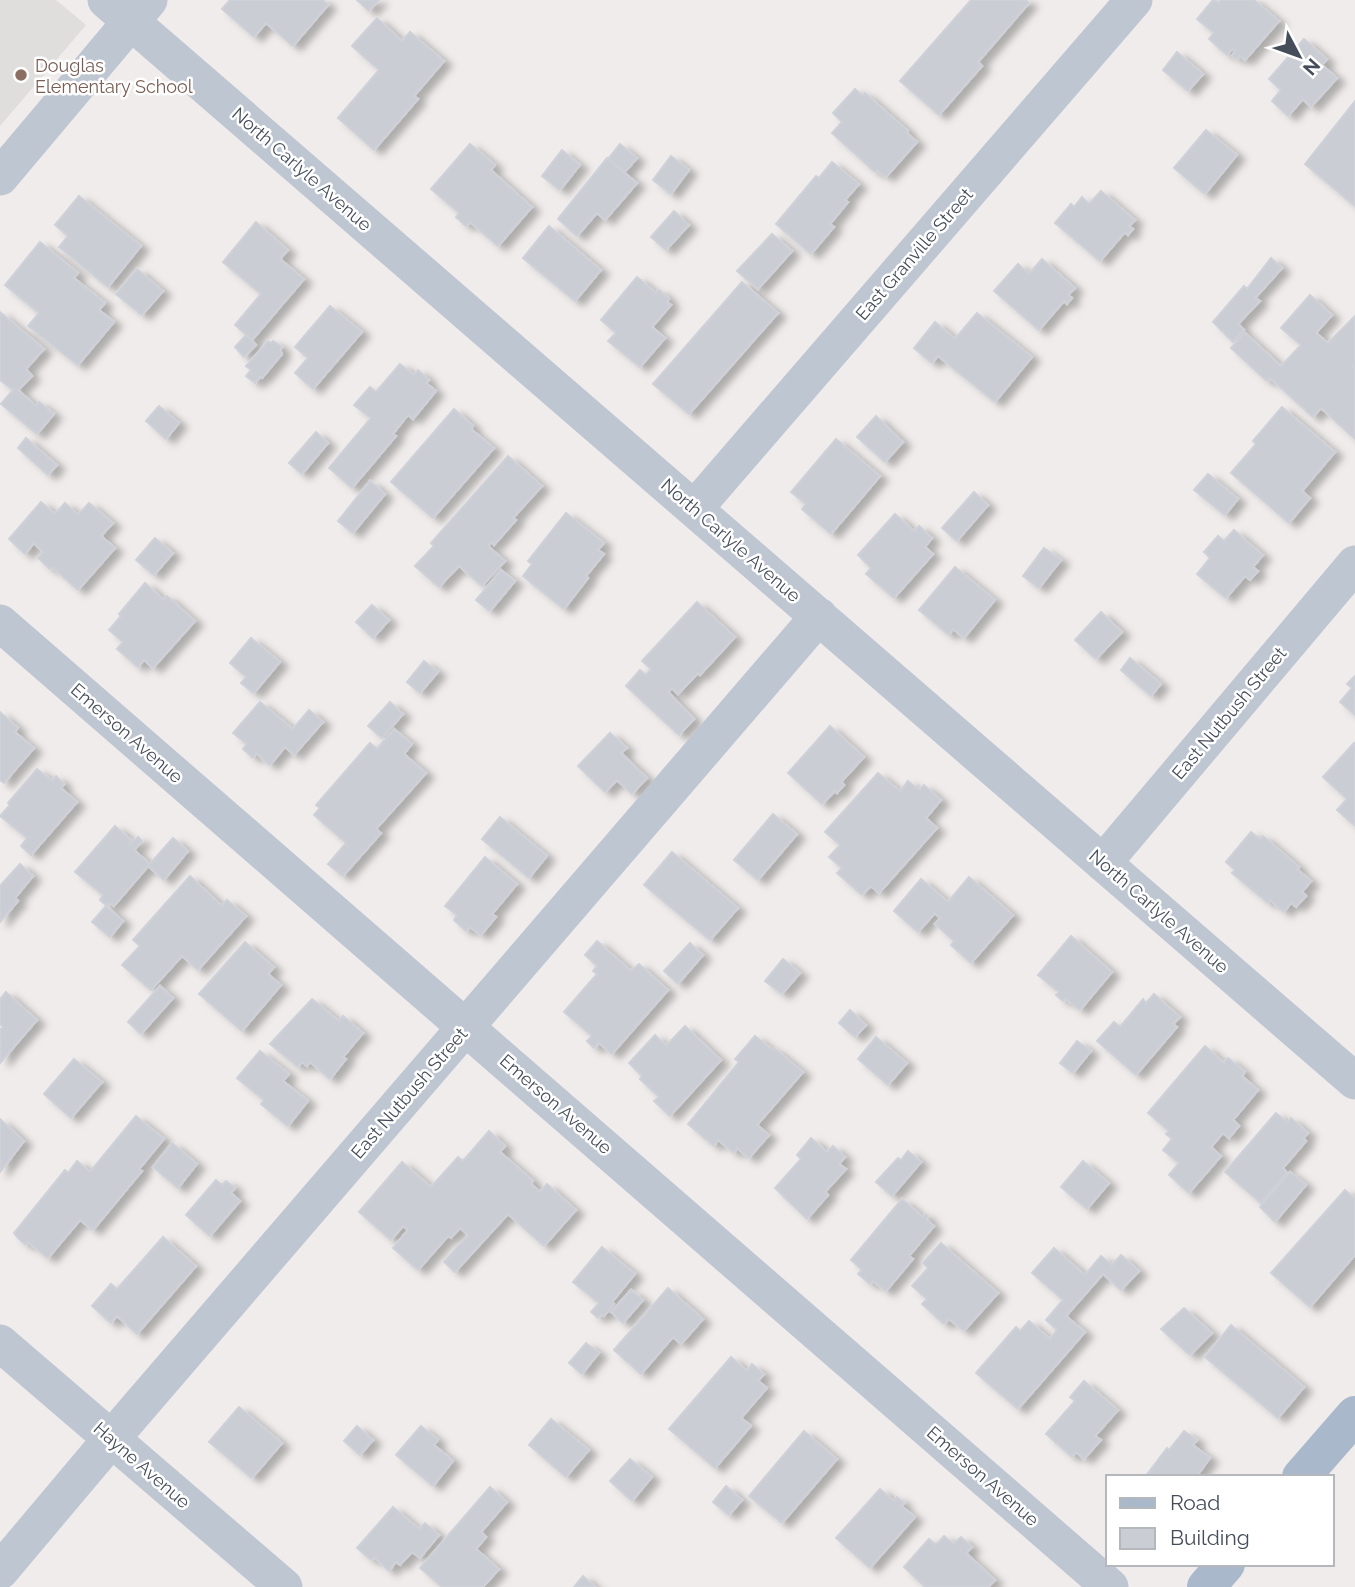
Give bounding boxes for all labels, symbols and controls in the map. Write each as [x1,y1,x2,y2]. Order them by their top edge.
north arrow [1264,21,1334,91]
text: N [1299,54,1325,80]
place label: Douglas Elementary School [35,55,193,97]
marker: Douglas Elementary School [13,67,29,83]
street label: North Carlyle Avenue [228,103,376,235]
street label: East Granville Street [851,184,977,324]
street label: North Carlyle Avenue [657,474,805,606]
street label: East Nutbush Street [1168,643,1290,783]
street label: Emerson Avenue [67,679,188,788]
street label: North Carlyle Avenue [1085,845,1233,977]
street label: East Nutbush Street [347,1023,471,1163]
street label: Emerson Avenue [496,1050,617,1159]
street label: Hayne Avenue [90,1417,195,1513]
street label: Emerson Avenue [923,1422,1044,1531]
legend [1106,1475,1334,1566]
text: Road [1170,1490,1220,1515]
text: Building [1170,1525,1250,1550]

